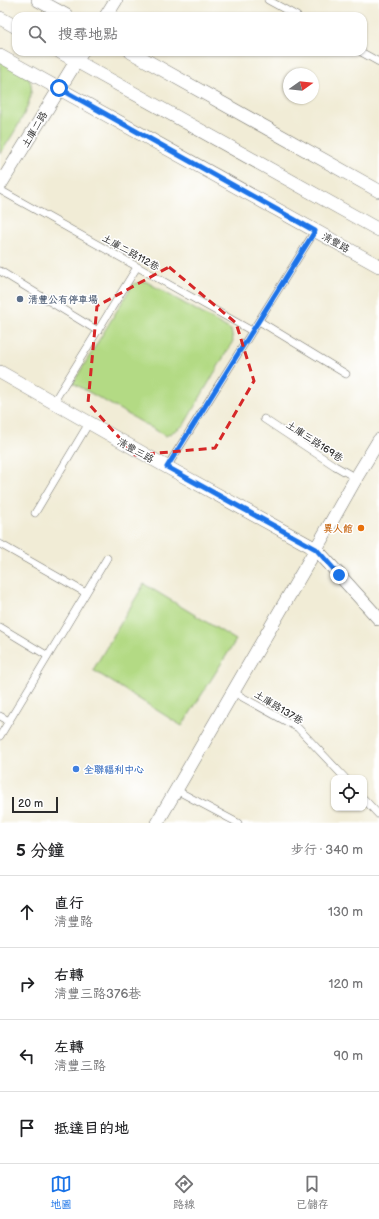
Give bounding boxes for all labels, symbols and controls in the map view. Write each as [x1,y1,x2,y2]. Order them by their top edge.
search box [12,12,367,56]
icon: search [26,23,48,45]
text: 搜尋地點 [58,25,118,44]
north arrow [283,68,319,104]
route start [50,79,68,97]
street label: 土庫二路 [19,109,50,150]
street label: 清豐路 [319,230,352,255]
street label: 土庫二路112巷 [100,232,162,274]
marker: 清豐公有停車場 [15,294,25,304]
place label: 清豐公有停車場 [28,294,98,306]
street label: 土庫三路169巷 [284,419,346,465]
street label: 清豐三路 [115,436,156,466]
place label: 異人館 [323,523,353,535]
marker: 異人館 [356,523,366,533]
route end [330,566,348,584]
street label: 土庫路137巷 [252,689,306,728]
marker: 全聯福利中心 [71,764,81,774]
place label: 全聯福利中心 [84,764,144,776]
map controls [331,775,367,811]
button: locate [331,775,367,811]
scale bar [12,795,58,814]
text: 20 m [18,797,43,810]
text: 5 分鐘 [16,841,64,861]
text: 步行 · 340 m [291,842,363,858]
text: 直行 [54,894,84,913]
icon: ahead [16,901,38,923]
text: 130 m [328,904,363,920]
text: 清豐路 [54,914,93,930]
text: 右轉 [54,966,84,985]
icon: right [16,973,38,995]
text: 120 m [328,976,363,992]
text: 清豐三路376巷 [54,986,141,1002]
text: 左轉 [54,1038,84,1057]
icon: left [16,1045,38,1067]
text: 90 m [334,1048,363,1064]
text: 清豐三路 [54,1058,106,1074]
icon: arrive [16,1117,38,1139]
text: 抵達目的地 [54,1119,129,1138]
tab: 地圖 [50,1173,72,1211]
tab: 路線 [173,1173,195,1211]
tab: 已儲存 [296,1173,329,1211]

